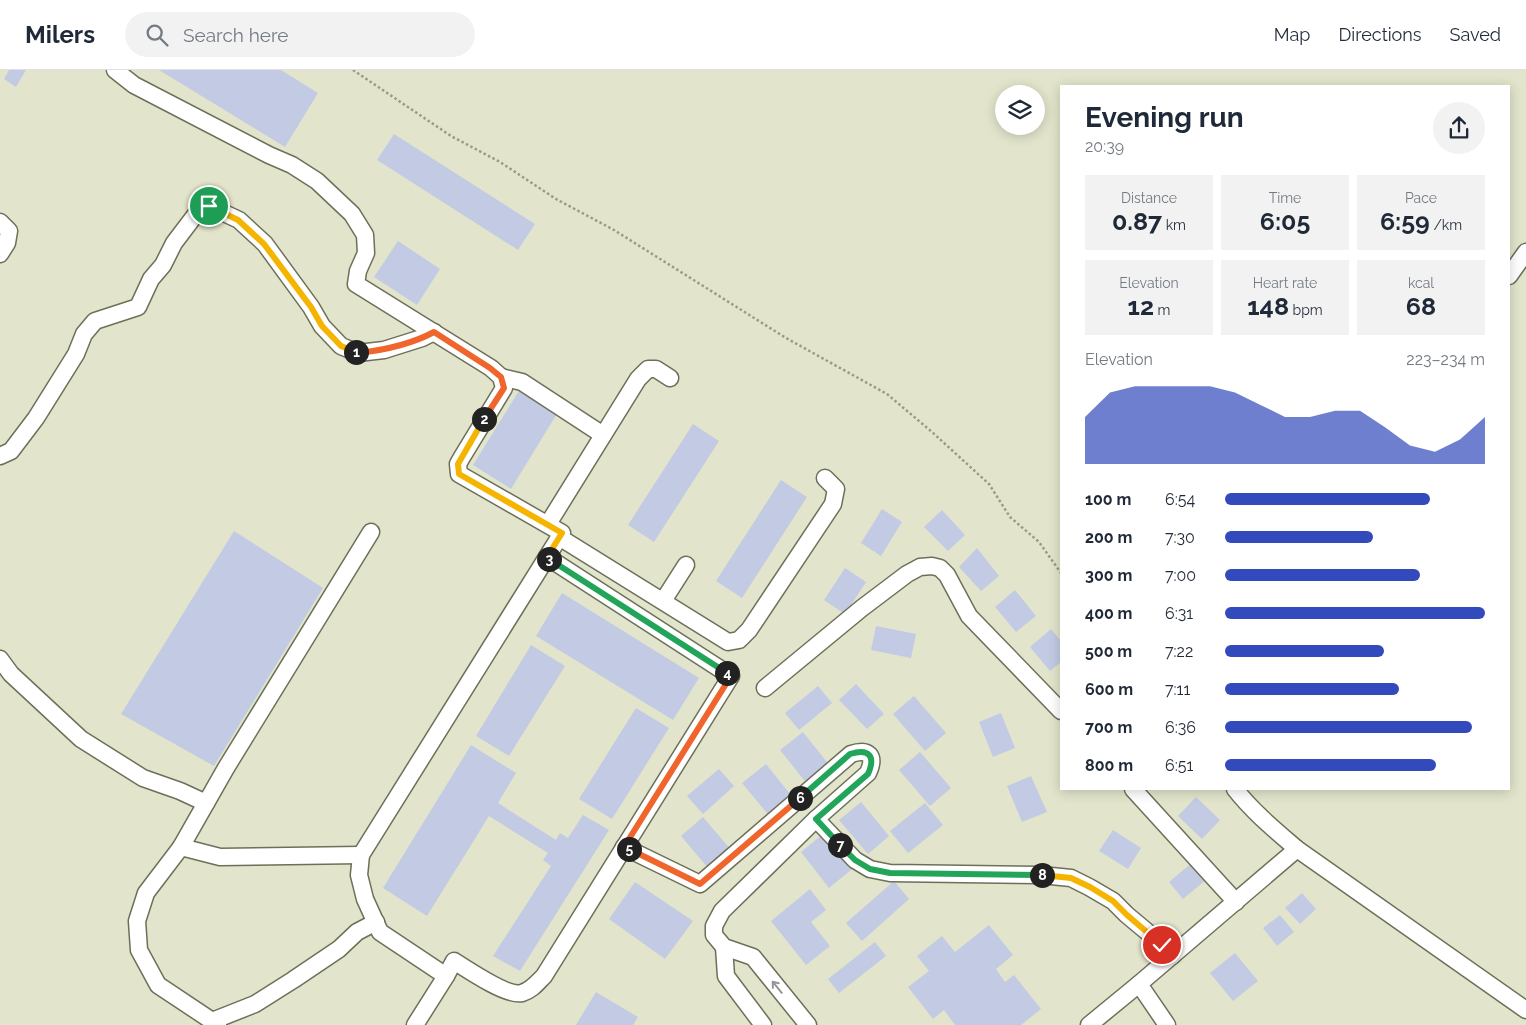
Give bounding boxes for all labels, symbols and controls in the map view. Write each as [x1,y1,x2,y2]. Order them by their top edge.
search box [125,12,475,57]
text: Milers [25,20,95,49]
icon: search [143,21,171,49]
text: Search here [183,24,289,46]
text: Map [1274,24,1310,45]
text: Directions [1338,24,1422,45]
text: Saved [1450,24,1501,45]
map controls [995,85,1045,135]
button: layers [995,85,1045,135]
text: Evening run [1085,101,1244,134]
button: share [1433,102,1485,154]
text: 20:39 [1085,137,1124,156]
pin [188,185,230,227]
text: Distance [1121,190,1177,206]
text: Time [1269,190,1301,206]
text: Pace [1405,190,1437,206]
icon: arrive [195,192,223,220]
text: 0.87 [1112,206,1162,236]
text: 6:05 [1260,206,1310,236]
text: 6:59 [1380,206,1430,236]
text: km [1162,217,1186,233]
text: /km [1430,217,1462,233]
text: Elevation [1119,275,1179,291]
text: Heart rate [1253,275,1317,291]
text: kcal [1408,275,1434,291]
text: 12 [1128,291,1154,321]
text: 148 [1247,291,1289,321]
text: 68 [1406,291,1436,321]
text: m [1154,302,1170,318]
text: bpm [1289,302,1323,318]
pin: 1 [344,340,368,364]
text: 1 [353,344,360,360]
text: Elevation [1085,350,1153,369]
text: 223–234 m [1406,350,1485,369]
pin: 2 [472,406,496,432]
text: 2 [481,411,488,427]
text: 100 m [1085,490,1131,509]
text: 6:54 [1165,490,1195,509]
text: 200 m [1085,528,1132,547]
text: 7:30 [1165,528,1195,547]
pin: 3 [536,546,562,572]
text: 3 [546,551,553,567]
text: 300 m [1085,566,1132,585]
text: 7:00 [1165,566,1196,585]
text: 400 m [1085,604,1133,623]
text: 6:31 [1165,604,1193,623]
text: 500 m [1085,642,1132,661]
text: 7:22 [1165,642,1193,661]
pin: 4 [714,660,740,686]
text: 4 [724,665,732,681]
text: 600 m [1085,680,1133,699]
text: 7:11 [1165,680,1190,699]
text: 700 m [1085,718,1132,737]
text: 6:36 [1165,718,1196,737]
text: 800 m [1085,756,1133,775]
text: 6:51 [1165,756,1193,775]
pin: 6 [788,786,812,810]
text: 6 [796,790,805,806]
pin: 7 [828,832,852,858]
pin: 5 [616,836,642,862]
text: 7 [837,837,844,853]
text: 5 [626,841,633,857]
pin: 8 [1030,862,1054,888]
text: 8 [1038,867,1047,883]
pin [1141,924,1183,966]
icon: check [1148,931,1176,959]
one-way arrow [772,981,783,994]

